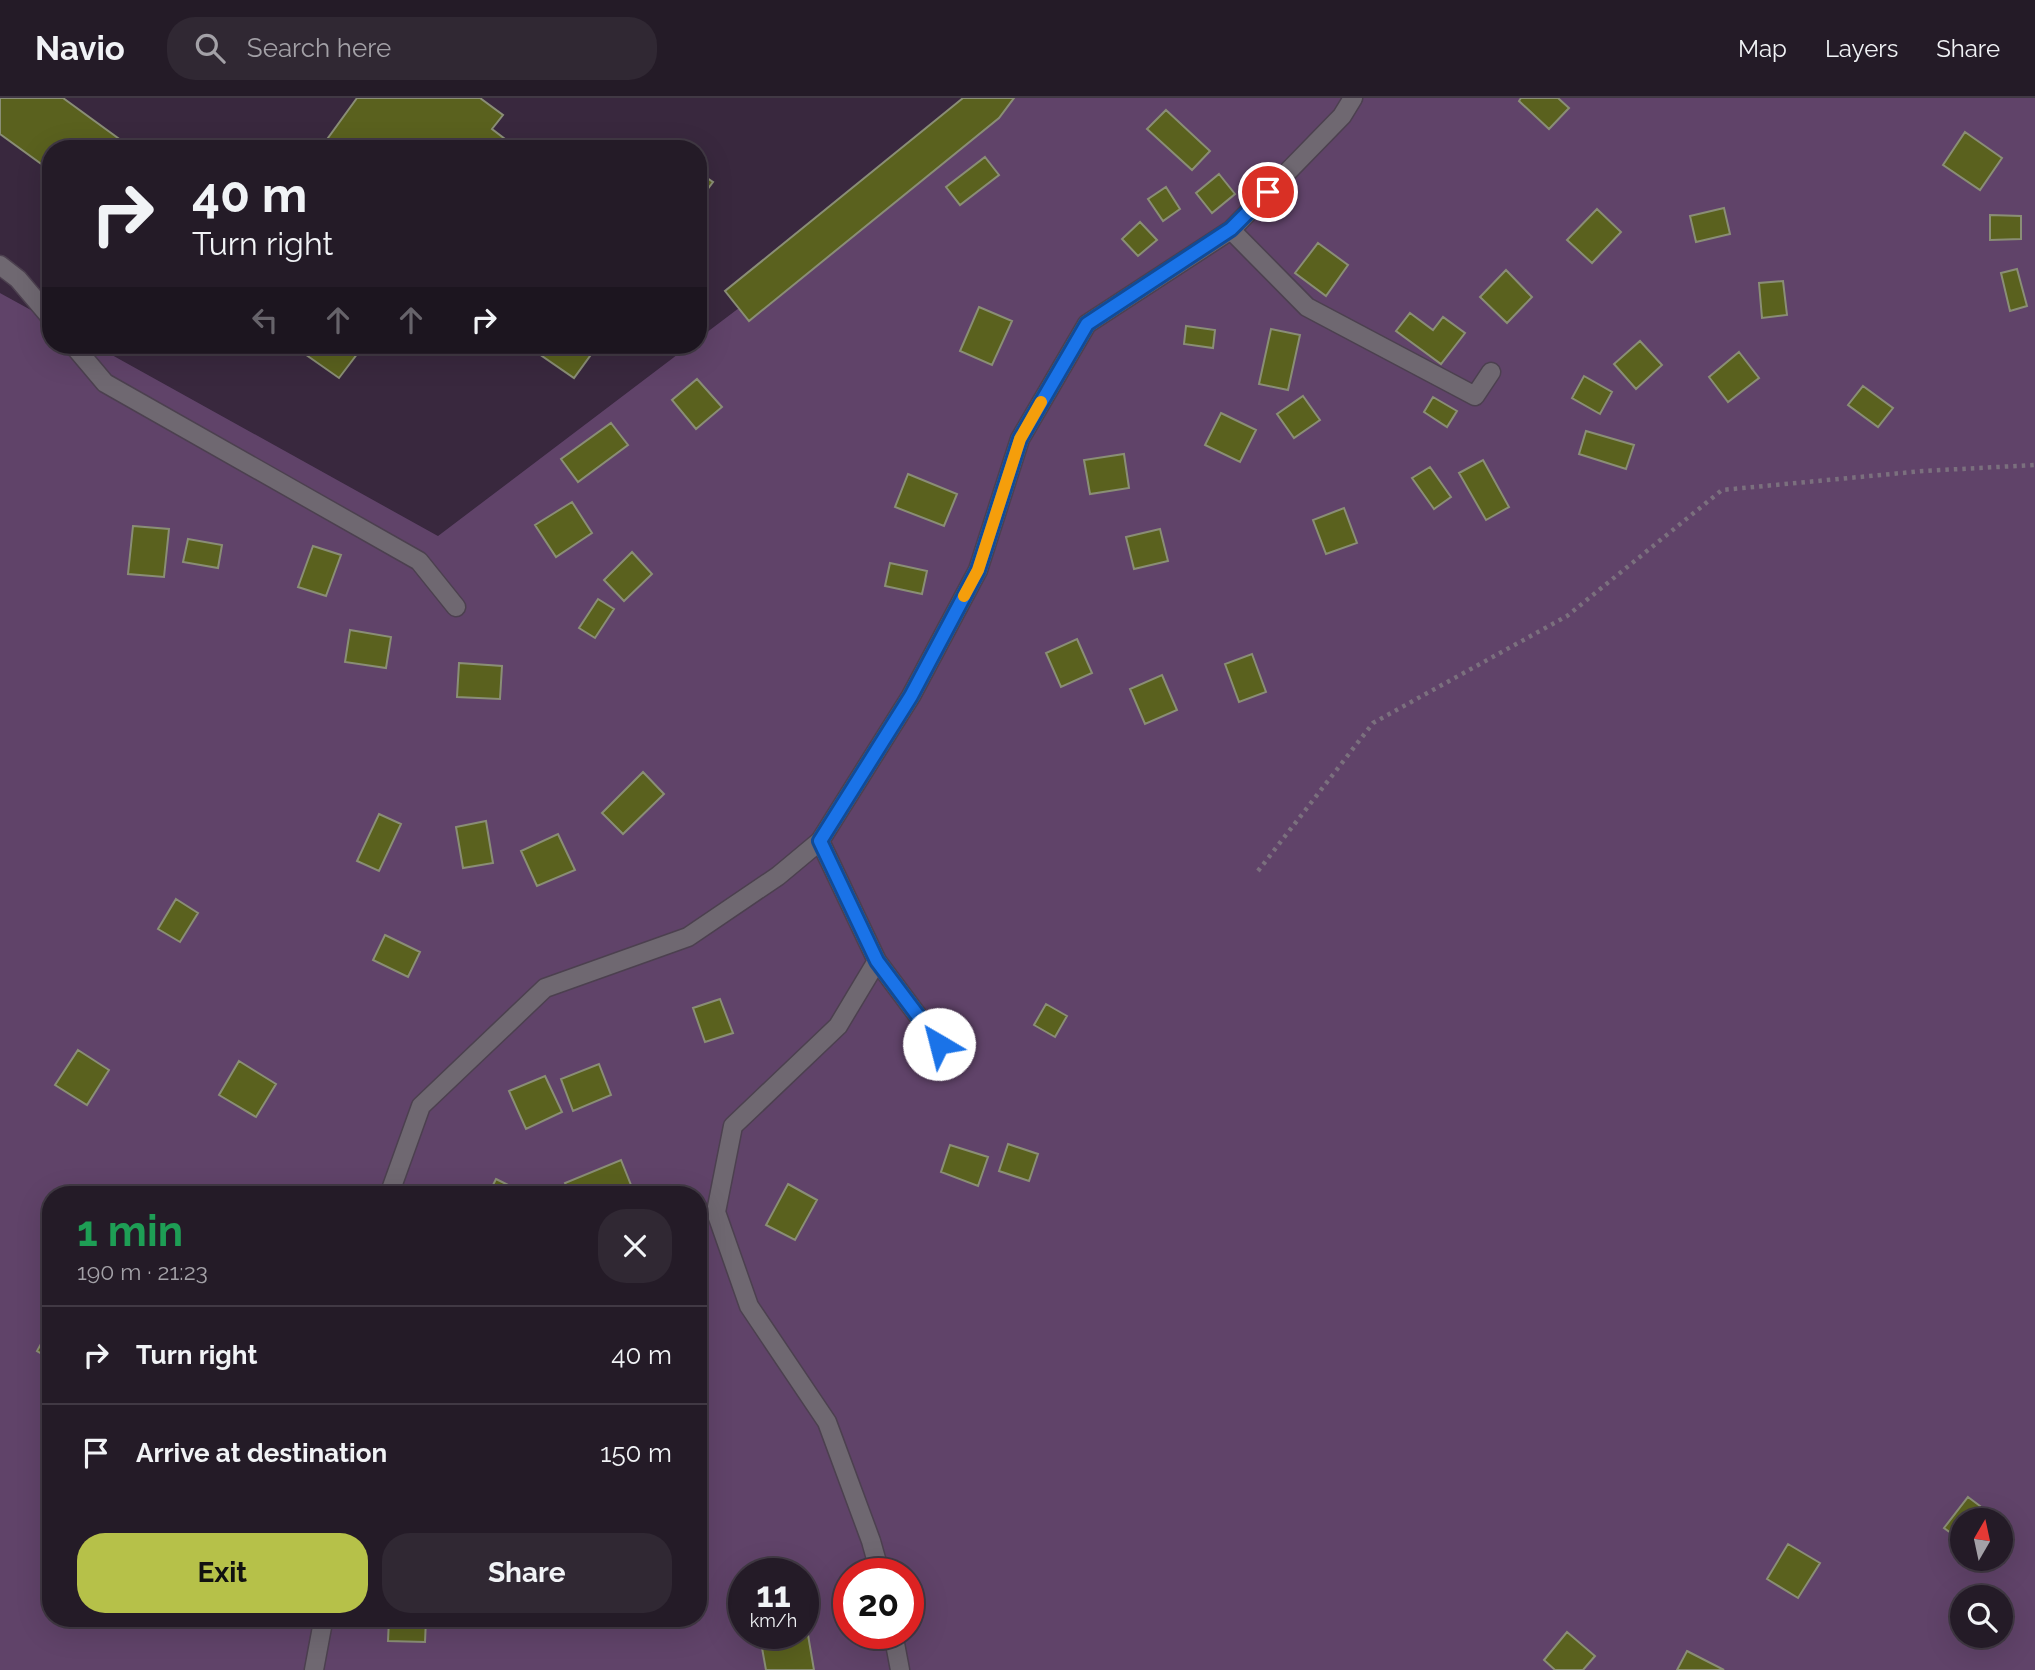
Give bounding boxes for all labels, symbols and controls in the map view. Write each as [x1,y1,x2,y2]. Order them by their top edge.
search box [167,17,657,80]
text: Navio [35,29,125,68]
icon: search [191,29,229,67]
text: Search here [247,33,391,63]
text: Map [1738,34,1787,63]
text: Layers [1825,34,1898,63]
text: Share [1936,34,2000,63]
pin [1238,162,1298,222]
text: 40 m [192,166,307,223]
icon: right [77,168,168,259]
icon: arrive [1249,173,1287,211]
text: Turn right [192,225,333,262]
icon: left [246,301,284,339]
icon: ahead [319,301,357,339]
icon: ahead [392,301,430,339]
icon: right [465,301,503,339]
position arrow [902,1007,976,1081]
text: 1 min [77,1207,183,1256]
button: close [598,1209,672,1283]
text: 190 m · 21:23 [77,1258,208,1285]
icon: right [77,1336,115,1374]
text: Turn right [136,1340,257,1370]
text: 40 m [611,1340,672,1370]
icon: arrive [77,1434,115,1472]
text: Arrive at destination [136,1438,387,1468]
text: 150 m [600,1438,672,1468]
north arrow [1950,1508,2012,1572]
map controls [1950,1508,2013,1648]
button: Exit [77,1533,368,1613]
button: Share [382,1533,672,1613]
speed limit sign: 20 [833,1558,924,1649]
text: 11 [756,1574,791,1615]
button: search [1950,1585,2013,1648]
text: km/h [750,1610,797,1631]

